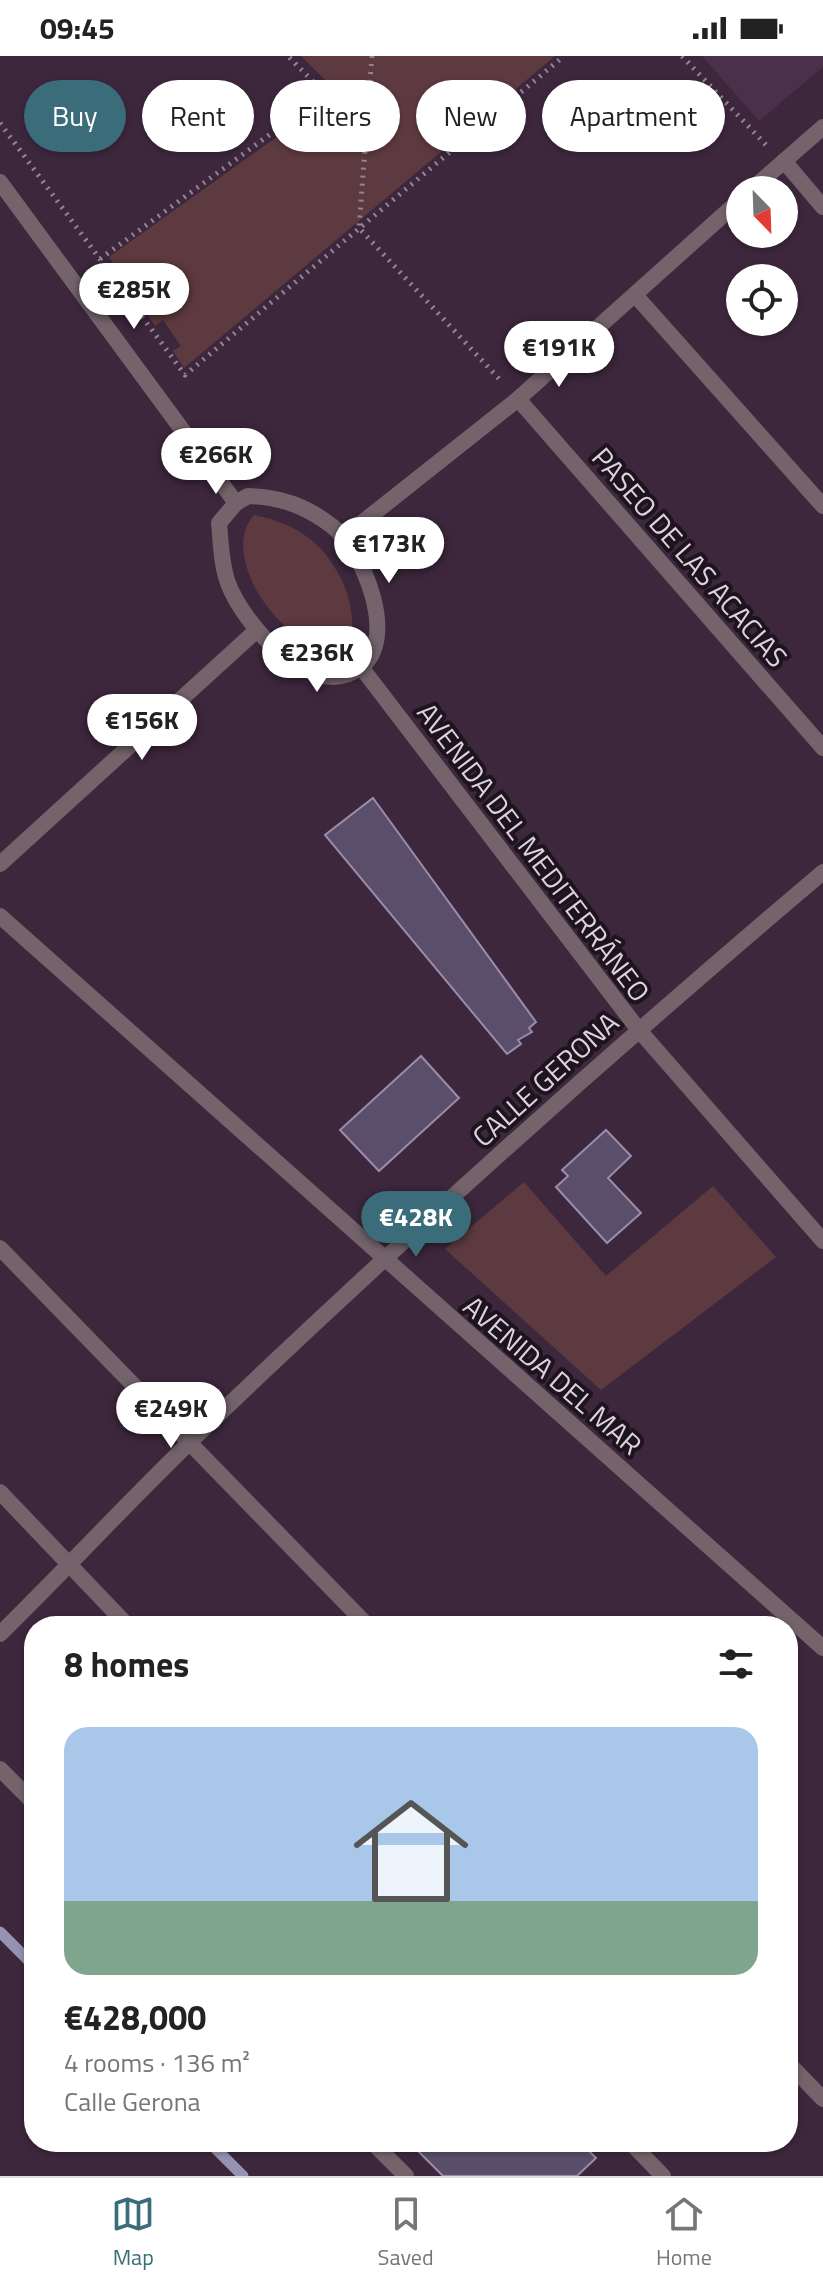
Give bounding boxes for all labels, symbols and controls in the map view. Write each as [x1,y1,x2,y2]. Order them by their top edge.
text: 09:45 [40,5,115,51]
chip: Buy [24,80,126,152]
chip: Rent [142,80,254,152]
chip: Filters [270,80,400,152]
chip: New [416,80,526,152]
chip: Apartment [542,80,725,152]
north arrow [726,176,798,248]
map controls [726,176,798,336]
pin: €285K [78,263,190,331]
button: locate [726,264,798,336]
text: €285K [97,269,171,308]
pin: €191K [503,321,615,389]
text: €191K [522,327,596,366]
pin: €266K [160,428,272,496]
text: €266K [179,434,253,473]
street label: PASEO DE LAS ACACIAS [582,437,798,677]
pin: €173K [333,517,445,585]
text: €173K [352,523,426,562]
pin: €236K [261,626,373,694]
text: €236K [280,632,354,671]
street label: AVENIDA DEL MEDITERRÁNEO [407,693,661,1011]
pin: €156K [86,694,198,762]
text: €156K [105,700,179,739]
street label: CALLE GERONA [462,1001,628,1157]
pin: €428K [360,1191,472,1259]
text: €428K [379,1197,453,1236]
street label: AVENIDA DEL MAR [454,1285,652,1465]
pin: €249K [115,1382,227,1450]
text: €249K [134,1388,208,1427]
text: 8 homes [64,1638,189,1690]
icon: filters [714,1642,758,1686]
icon: home [339,1779,483,1923]
text: €428,000 [64,1991,206,2043]
text: 4 rooms · 136 m² [64,2043,250,2082]
text: Calle Gerona [64,2082,201,2121]
tab: Map [111,2192,155,2274]
tab: Saved [378,2192,434,2274]
tab: Home [656,2192,712,2274]

